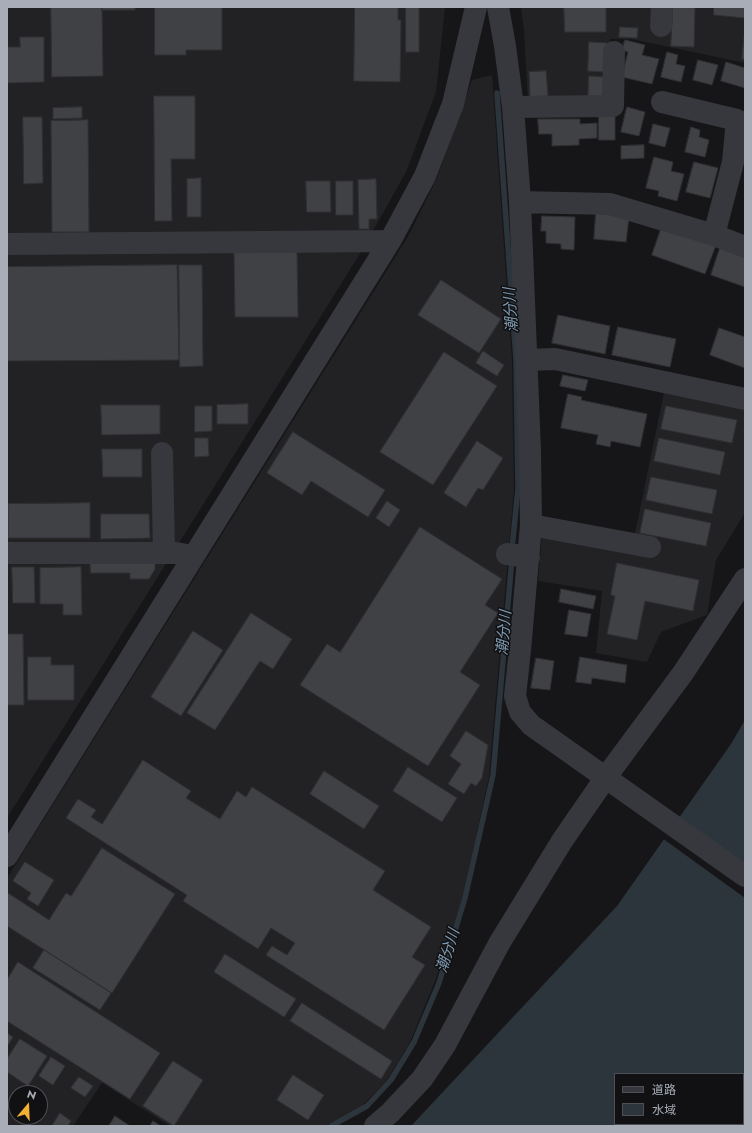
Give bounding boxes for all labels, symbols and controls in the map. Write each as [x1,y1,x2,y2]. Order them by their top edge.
water label: 潮分川 [501,287,523,333]
water label: 潮分川 [494,610,516,656]
water label: 潮分川 [434,927,464,975]
legend [614,1073,744,1125]
text: 道路 [652,1081,676,1099]
north arrow [8,1085,48,1125]
text: N [25,1086,38,1104]
text: 水域 [652,1101,676,1119]

